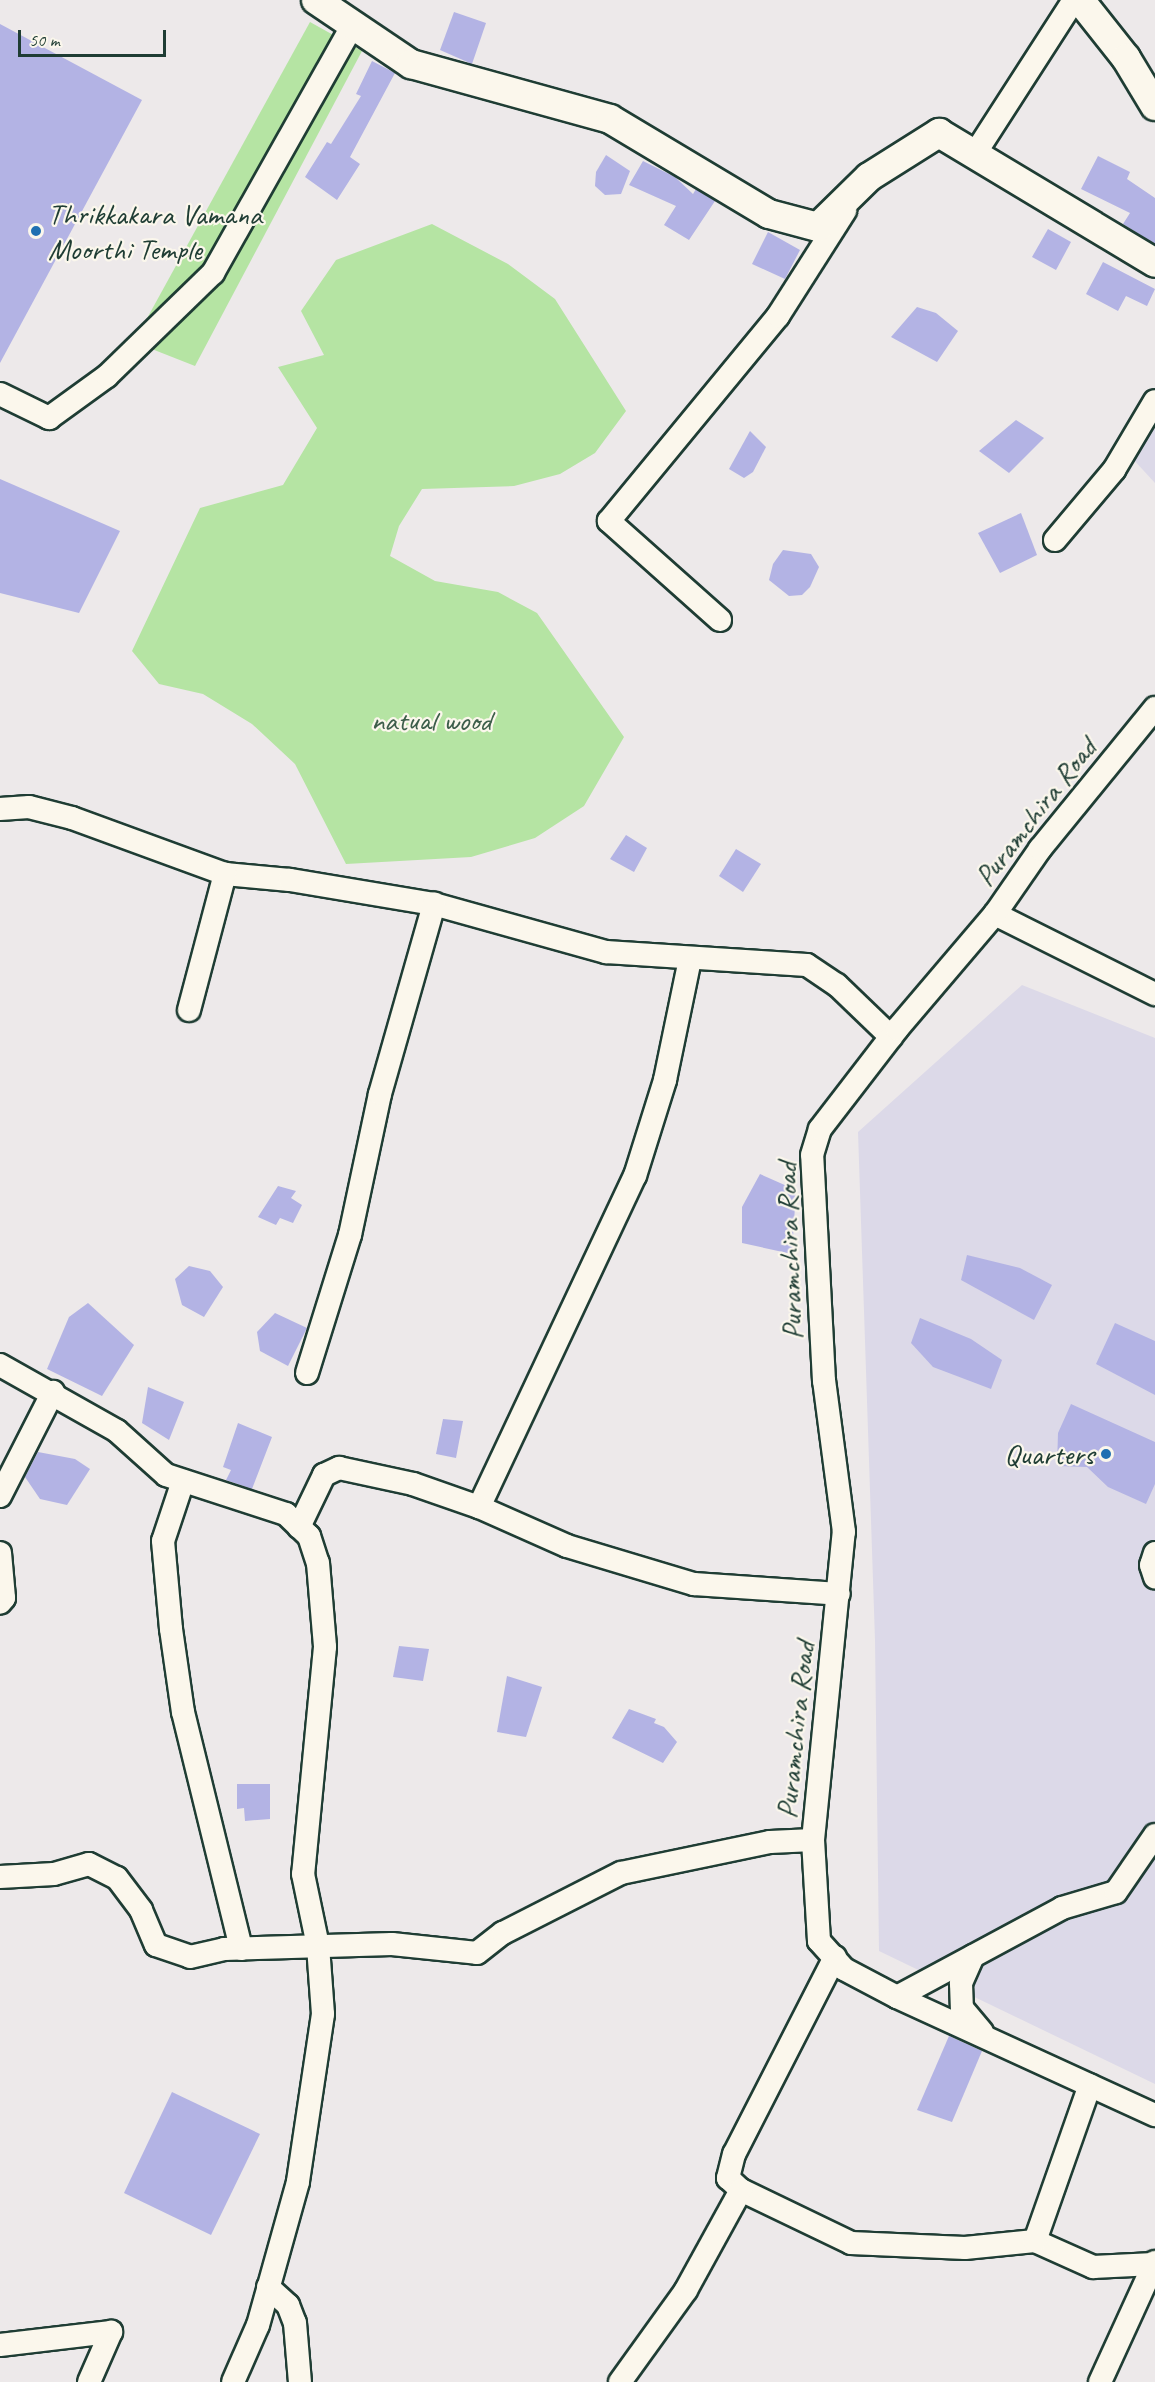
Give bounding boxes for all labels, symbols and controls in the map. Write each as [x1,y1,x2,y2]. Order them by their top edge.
scale bar [21,18,170,56]
text: 50 m [29,29,60,51]
place label: Thrikkakara Vamana Moorthi Temple [48,196,262,266]
marker: Thrikkakara Vamana Moorthi Temple [29,224,43,238]
park label: natual wood [371,702,491,738]
street label: Puramchira Road [966,731,1104,893]
street label: Puramchira Road [768,1162,810,1340]
place label: Quarters [1004,1436,1094,1472]
marker: Quarters [1099,1447,1113,1461]
street label: Puramchira Road [768,1640,822,1820]

